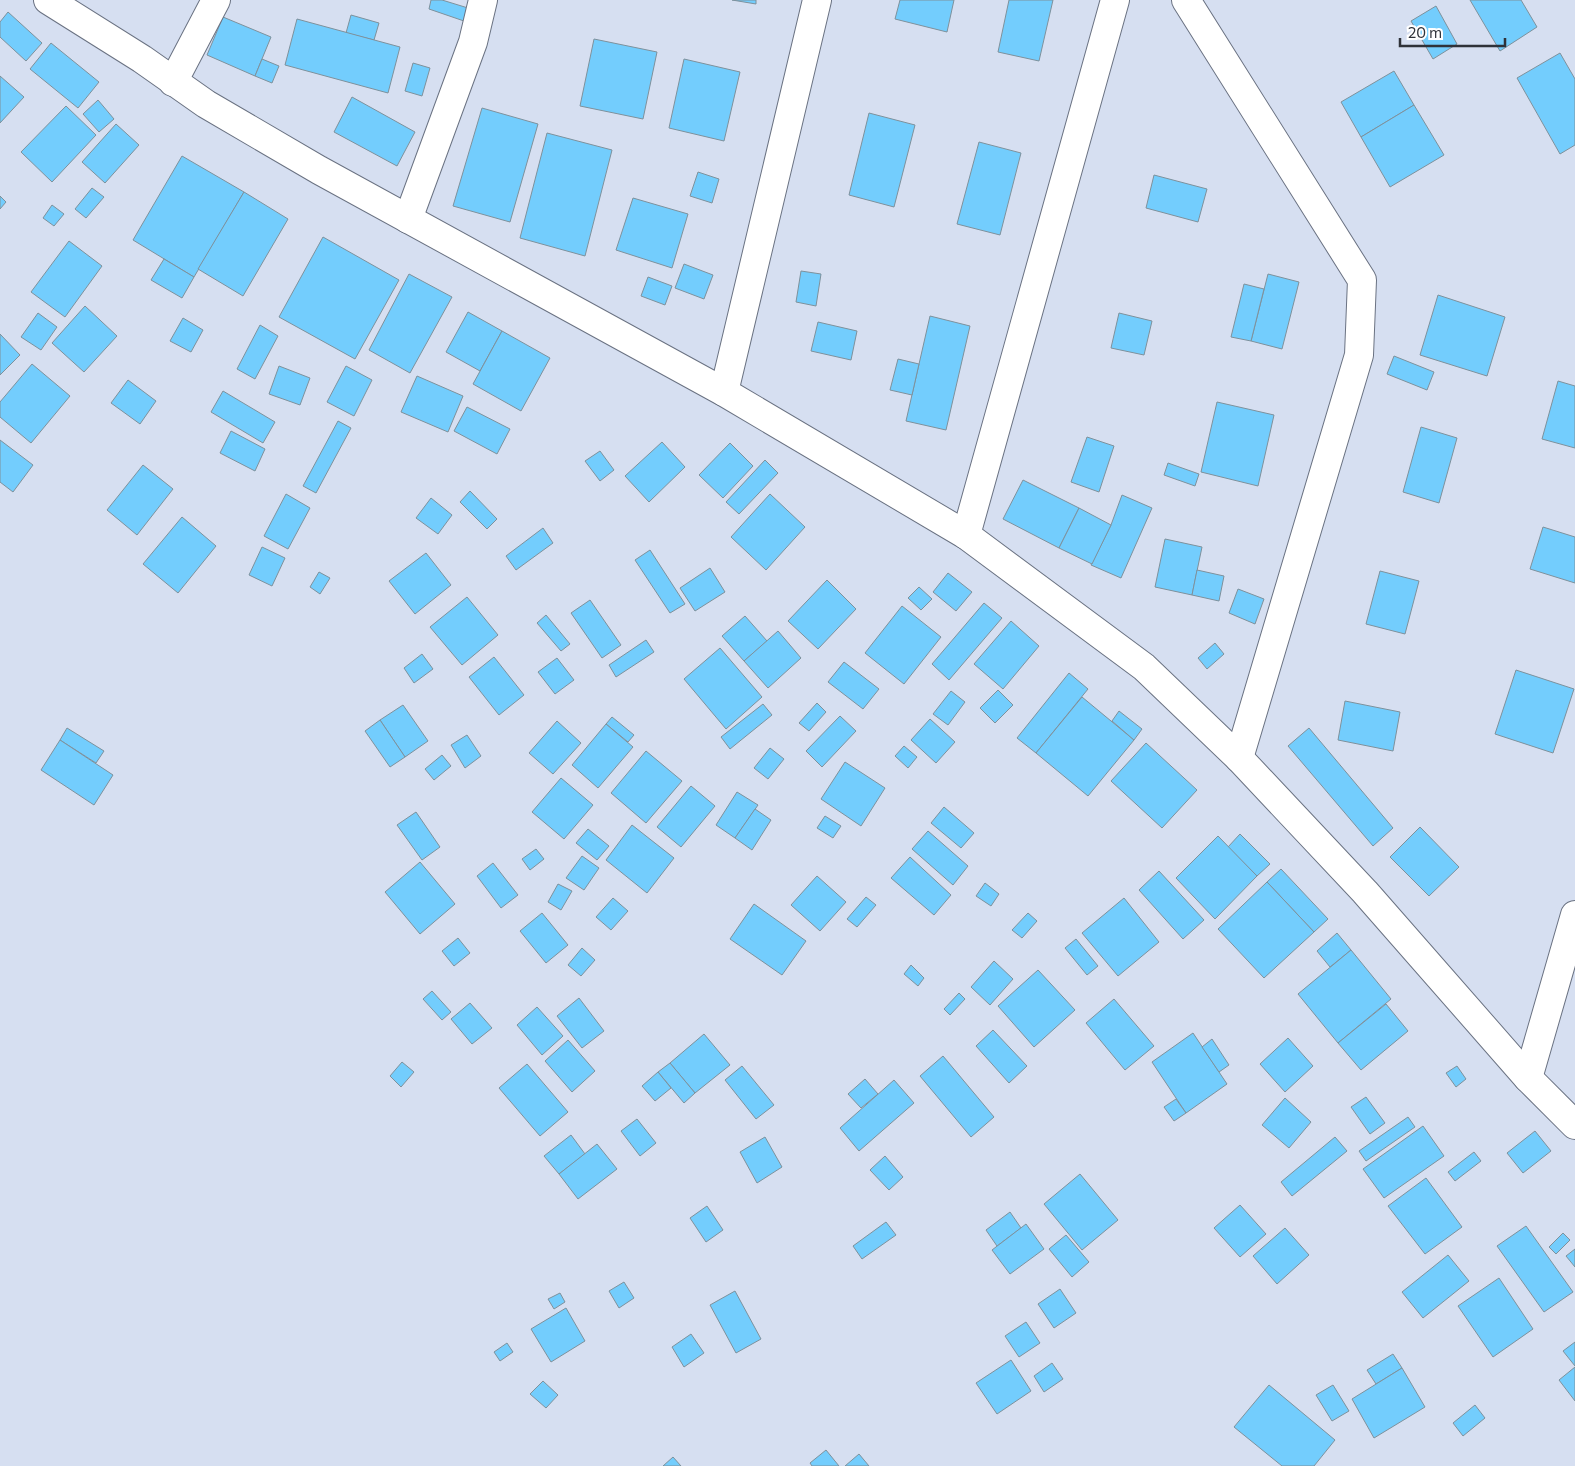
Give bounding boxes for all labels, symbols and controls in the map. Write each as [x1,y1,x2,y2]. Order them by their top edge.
scale bar [1400,15,1505,47]
text: 20 m [1408,23,1442,41]

